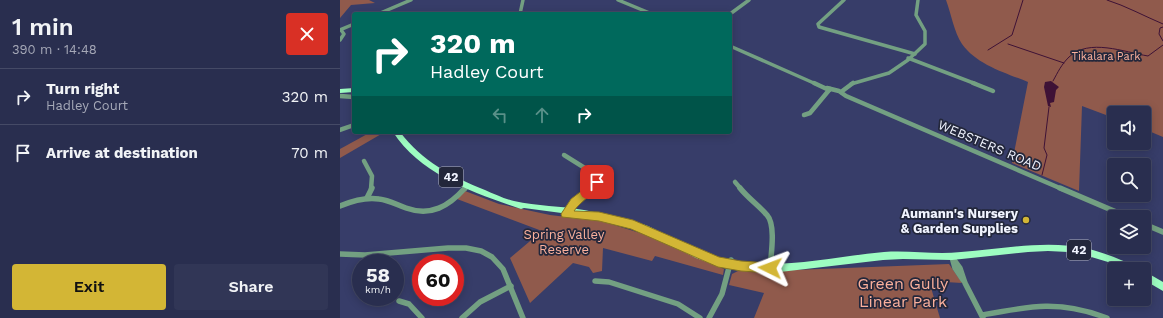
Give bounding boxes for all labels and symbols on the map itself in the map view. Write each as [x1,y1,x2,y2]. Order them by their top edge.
park label: Tikalara Park [1071,50,1141,63]
street label: WEBSTERS ROAD [936,117,1044,174]
pin [580,165,614,199]
road number: 42 [439,167,463,187]
place label: Aumann's Nursery & Garden Supplies [901,206,1019,236]
marker: Aumann's Nursery & Garden Supplies [1021,215,1031,225]
park label: Spring Valley Reserve [524,227,605,257]
road number: 42 [1067,240,1091,260]
position arrow [749,247,791,289]
speed limit sign: 60 [412,254,464,306]
park label: Green Gully Linear Park [858,274,949,311]

